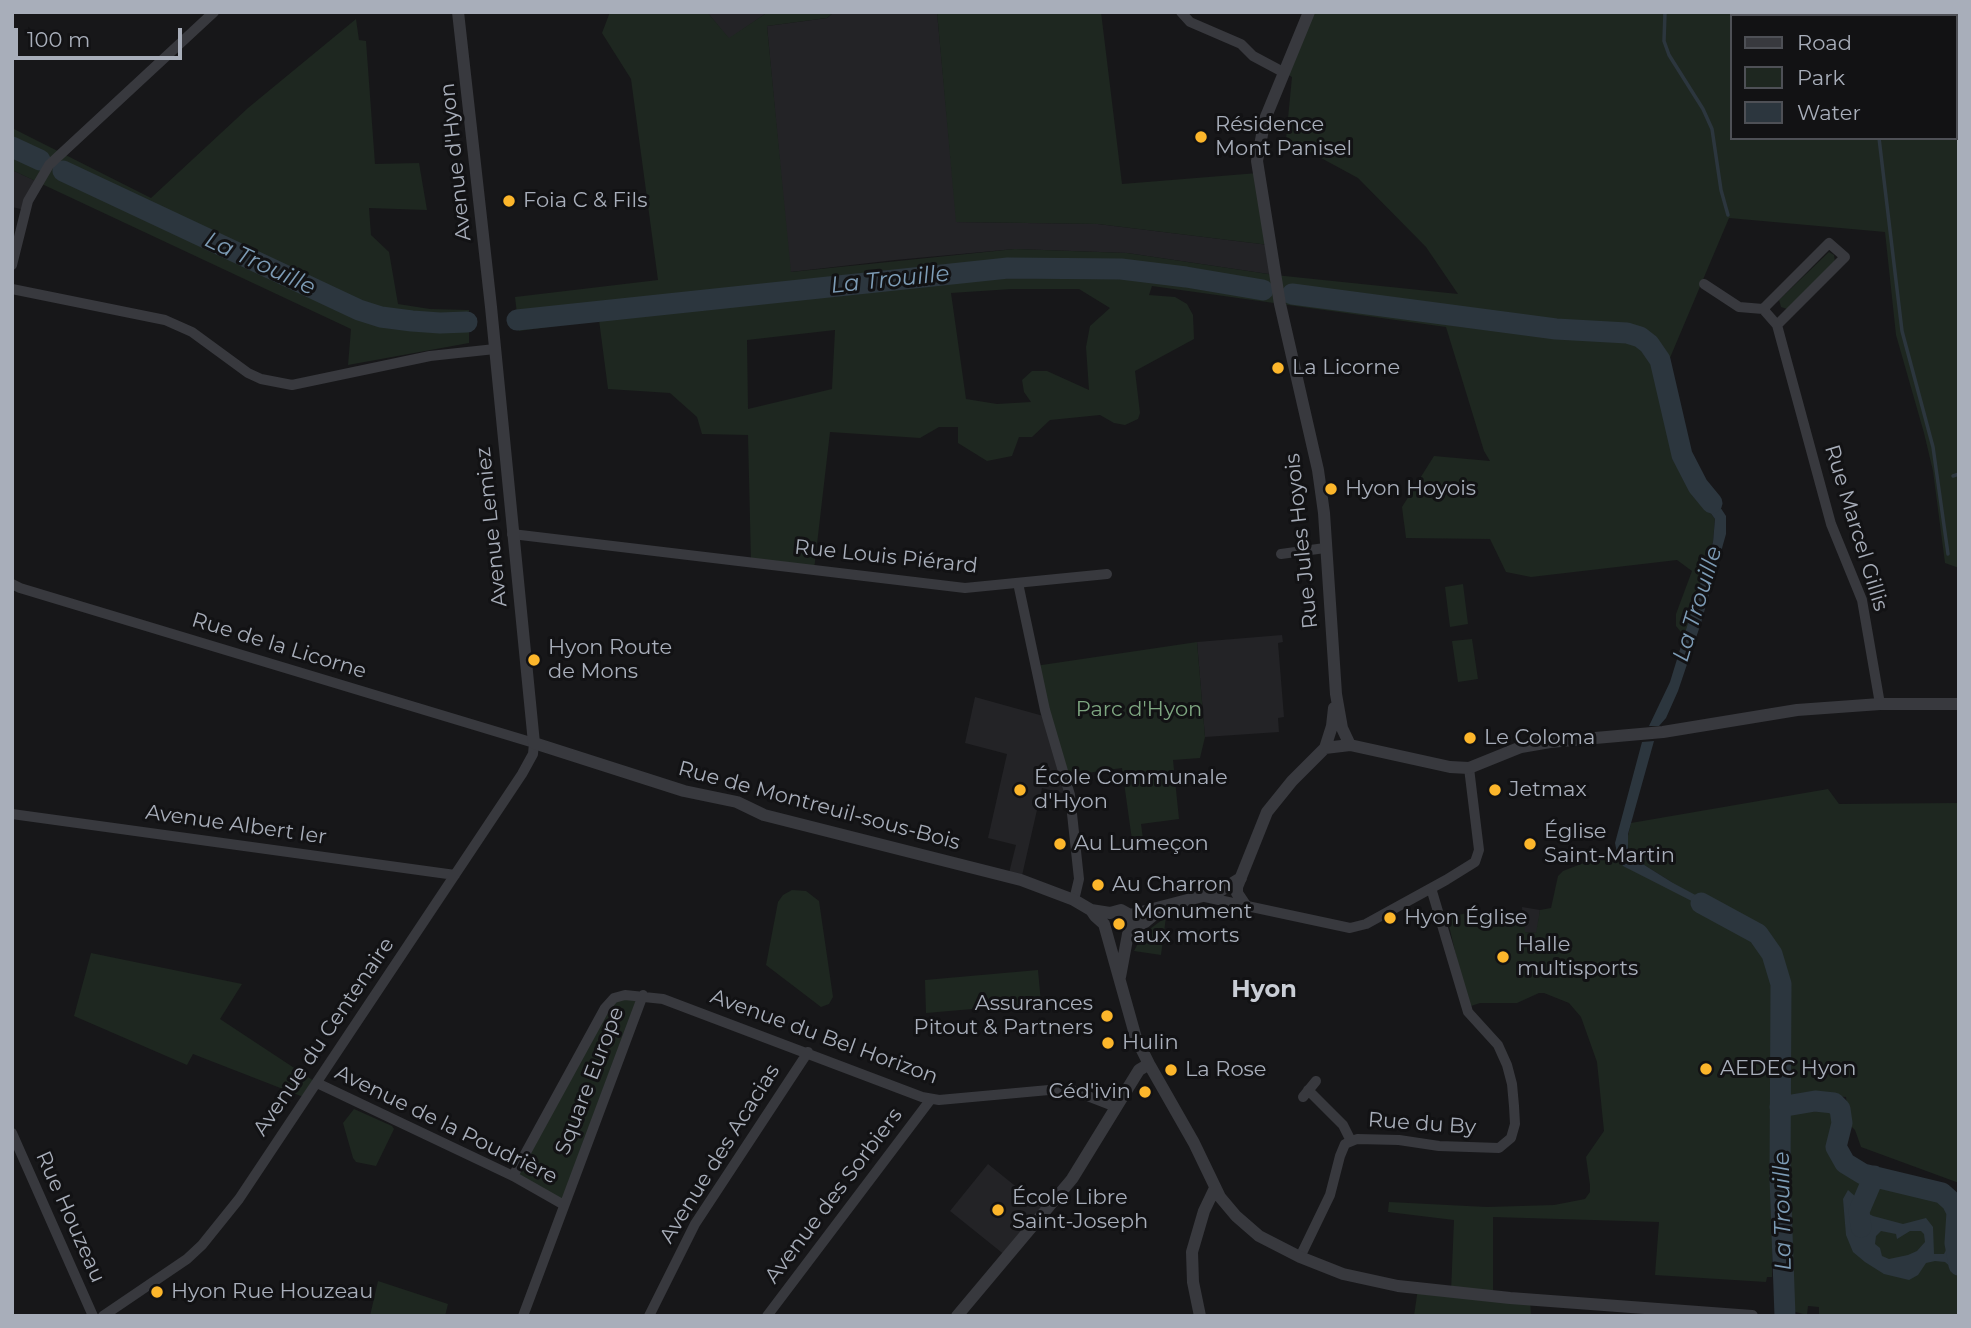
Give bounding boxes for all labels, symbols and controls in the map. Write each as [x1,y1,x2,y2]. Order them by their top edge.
scale bar [18,14,186,58]
legend [1730,14,1957,140]
text: 100 m [27,27,90,52]
text: Road [1797,30,1852,55]
text: Park [1797,65,1845,90]
street label: Avenue d'Hyon [435,82,477,242]
text: Water [1797,100,1861,125]
place label: Résidence Mont Panisel [1215,112,1352,162]
marker: Résidence Mont Panisel [1193,129,1209,145]
place label: Foia C & Fils [523,188,647,214]
marker: Foia C & Fils [501,193,517,209]
water label: La Trouille [200,226,320,302]
water label: La Trouille [829,260,951,300]
place label: La Licorne [1292,355,1400,381]
marker: La Licorne [1270,360,1286,376]
street label: Rue Marcel Gillis [1819,442,1893,614]
street label: Avenue Lemiez [471,446,513,608]
street label: Rue Jules Hoyois [1280,452,1324,630]
place label: Hyon Hoyois [1345,476,1476,502]
marker: Hyon Hoyois [1323,481,1339,497]
street label: Rue Louis Piérard [793,535,979,579]
water label: La Trouille [1667,543,1729,665]
street label: Rue de la Licorne [189,607,369,685]
place label: Hyon Route de Mons [548,635,672,685]
marker: Hyon Route de Mons [526,652,542,668]
park label: Parc d'Hyon [1076,697,1202,723]
place label: Le Coloma [1484,725,1595,751]
marker: Le Coloma [1462,730,1478,746]
street label: Rue de Montreuil-sous-Bois [675,756,963,856]
place label: École Communale d'Hyon [1034,765,1228,815]
place label: Jetmax [1509,777,1587,803]
marker: École Communale d'Hyon [1012,782,1028,798]
marker: Jetmax [1487,782,1503,798]
street label: Avenue Albert Ier [144,800,328,850]
place label: Église Saint-Martin [1544,819,1675,869]
place label: Au Lumeçon [1074,831,1209,857]
marker: Au Lumeçon [1052,836,1068,852]
marker: Église Saint-Martin [1522,836,1538,852]
place label: Au Charron [1112,872,1232,898]
marker: Au Charron [1090,877,1106,893]
place label: Monument aux morts [1133,899,1252,949]
place label: Hyon Église [1404,905,1528,931]
marker: Hyon Église [1382,910,1398,926]
marker: Monument aux morts [1111,916,1127,932]
place label: Halle multisports [1517,932,1638,982]
street label: Avenue du Centenaire [248,933,400,1141]
marker: Halle multisports [1495,949,1511,965]
district label: Hyon [1231,976,1297,1004]
street label: Avenue du Bel Horizon [707,984,941,1090]
place label: Assurances Pitout & Partners [914,991,1093,1041]
street label: Square Europe [550,1004,630,1158]
marker: Assurances Pitout & Partners [1099,1008,1115,1024]
place label: Hulin [1122,1030,1179,1056]
marker: Hulin [1100,1035,1116,1051]
place label: AEDEC Hyon [1720,1056,1856,1082]
place label: La Rose [1185,1057,1267,1083]
street label: Avenue de la Poudrière [331,1060,561,1190]
street label: Avenue des Acacias [655,1060,785,1248]
marker: AEDEC Hyon [1698,1061,1714,1077]
marker: La Rose [1163,1062,1179,1078]
place label: Céd'ivin [1049,1079,1131,1105]
marker: Céd'ivin [1137,1084,1153,1100]
street label: Avenue des Sorbiers [760,1103,908,1289]
street label: Rue du By [1367,1108,1477,1140]
street label: Rue Houzeau [30,1147,110,1287]
water label: La Trouille [1768,1151,1798,1271]
place label: École Libre Saint-Joseph [1012,1185,1148,1235]
marker: École Libre Saint-Joseph [990,1202,1006,1218]
place label: Hyon Rue Houzeau [171,1279,373,1305]
marker: Hyon Rue Houzeau [149,1284,165,1300]

